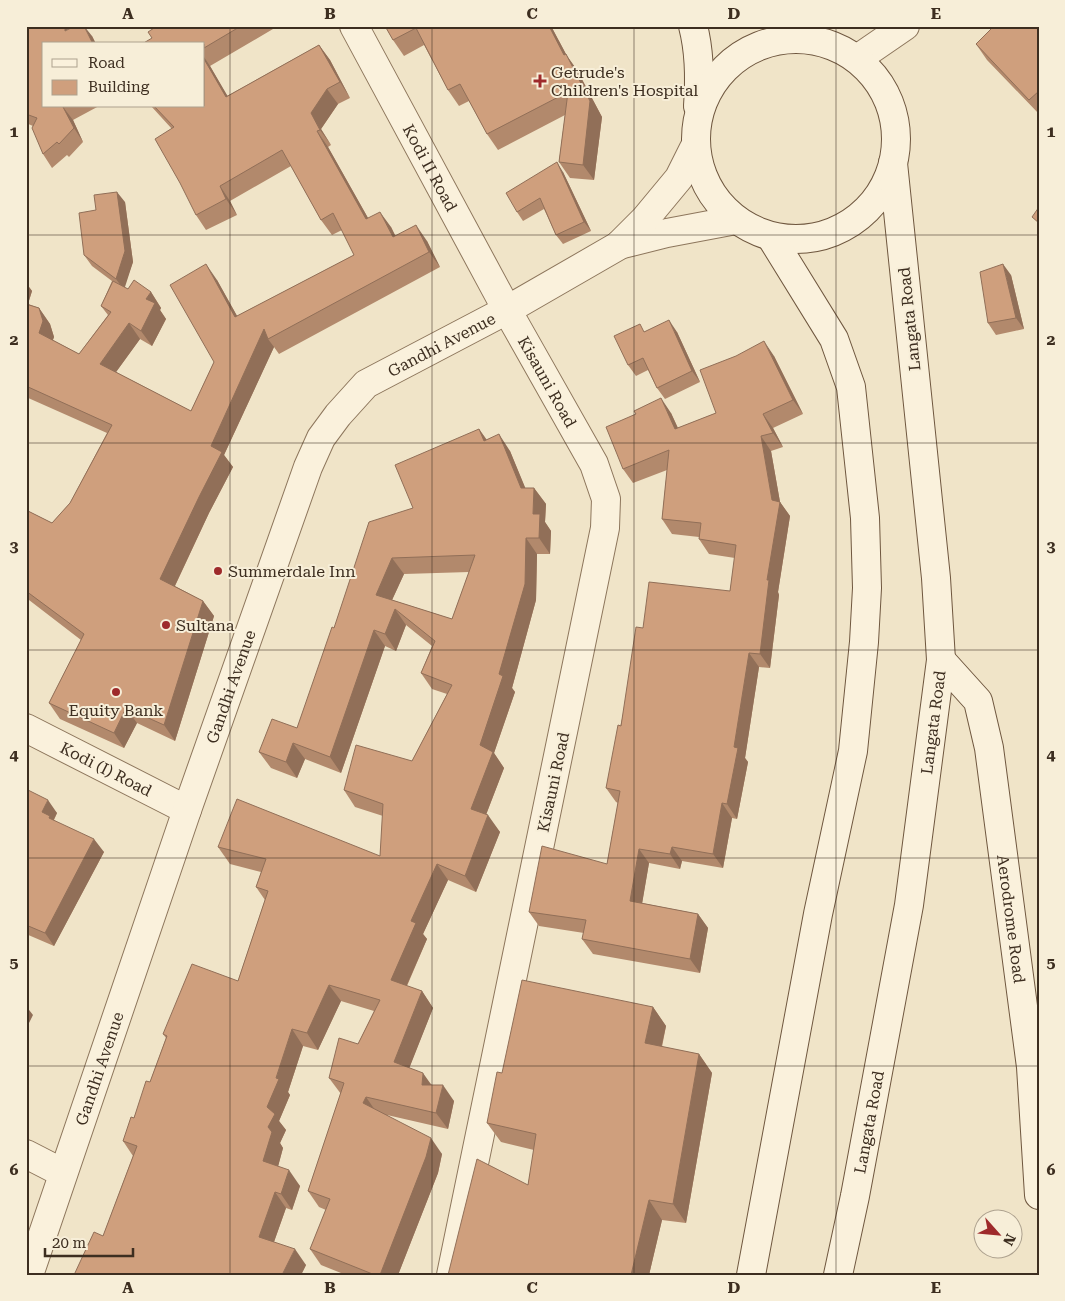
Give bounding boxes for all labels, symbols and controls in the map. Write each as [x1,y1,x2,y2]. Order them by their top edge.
text: A [122,4,134,23]
text: B [324,4,336,23]
text: C [526,4,538,23]
text: D [728,4,741,23]
text: E [931,4,941,23]
legend [42,42,205,108]
text: Road [88,54,125,72]
place label: Getrude's Children's Hospital [551,63,698,100]
marker: Getrude's Children's Hospital [533,74,547,88]
text: Building [88,78,150,96]
street label: Kodi II Road [399,121,461,215]
text: 1 [10,122,19,141]
text: 1 [1047,122,1056,141]
street label: Langata Road [895,266,924,372]
street label: Gandhi Avenue [384,309,499,381]
text: 2 [10,330,19,349]
text: 2 [1047,330,1056,349]
street label: Kisauni Road [514,333,580,431]
text: 3 [10,537,19,556]
text: 3 [1047,537,1056,556]
place label: Summerdale Inn [228,562,356,581]
marker: Summerdale Inn [212,565,224,577]
place label: Sultana [176,616,235,635]
marker: Sultana [160,619,172,631]
street label: Gandhi Avenue [202,627,260,746]
street label: Langata Road [917,669,950,775]
marker: Equity Bank [110,686,122,698]
place label: Equity Bank [69,701,163,720]
street label: Kisauni Road [534,730,573,834]
street label: Kodi (I) Road [57,738,155,801]
text: 4 [10,745,19,764]
text: 4 [1047,745,1056,764]
street label: Aerodrome Road [993,854,1029,985]
text: 5 [10,953,19,972]
text: 5 [1047,953,1056,972]
street label: Gandhi Avenue [71,1009,128,1128]
street label: Langata Road [850,1069,888,1175]
text: 6 [10,1160,19,1179]
text: 6 [1047,1160,1056,1179]
north arrow [972,1208,1022,1258]
scale bar [45,1226,132,1258]
text: N [1000,1231,1019,1249]
text: 20 m [52,1234,87,1252]
text: A [122,1278,134,1297]
text: B [324,1278,336,1297]
text: C [526,1278,538,1297]
text: D [728,1278,741,1297]
text: E [931,1278,941,1297]

